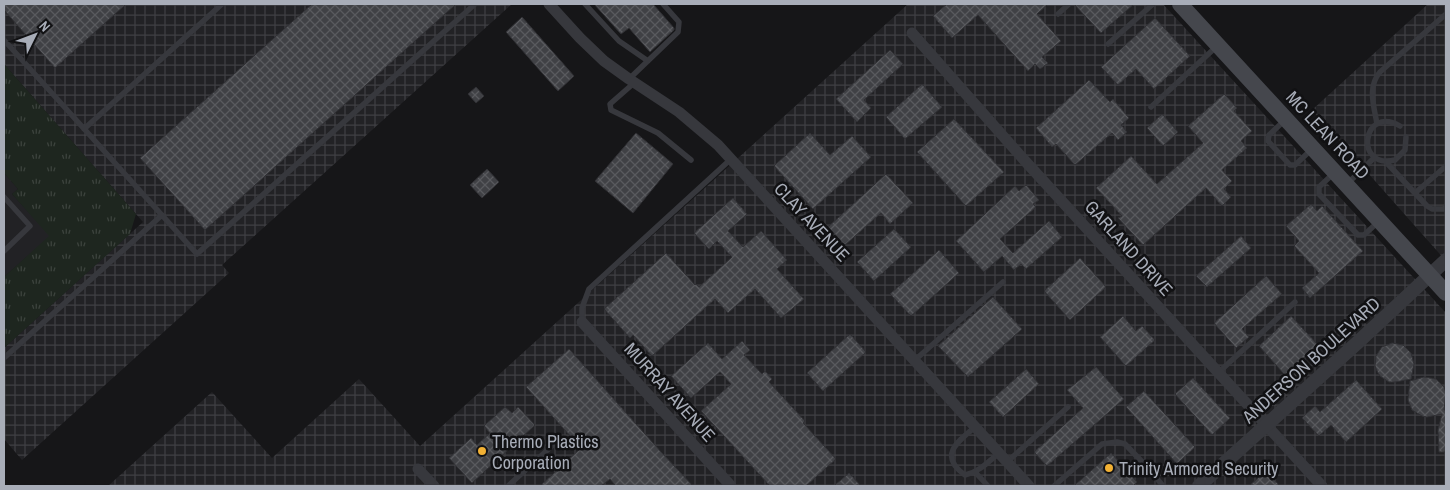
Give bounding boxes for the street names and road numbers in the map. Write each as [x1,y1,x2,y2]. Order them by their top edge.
street label: MC LEAN ROAD [1281,85,1375,185]
street label: CLAY AVENUE [769,177,855,267]
street label: GARLAND DRIVE [1079,195,1179,301]
street label: ANDERSON BOULEVARD [1236,291,1385,429]
street label: MURRAY AVENUE [619,337,721,447]

